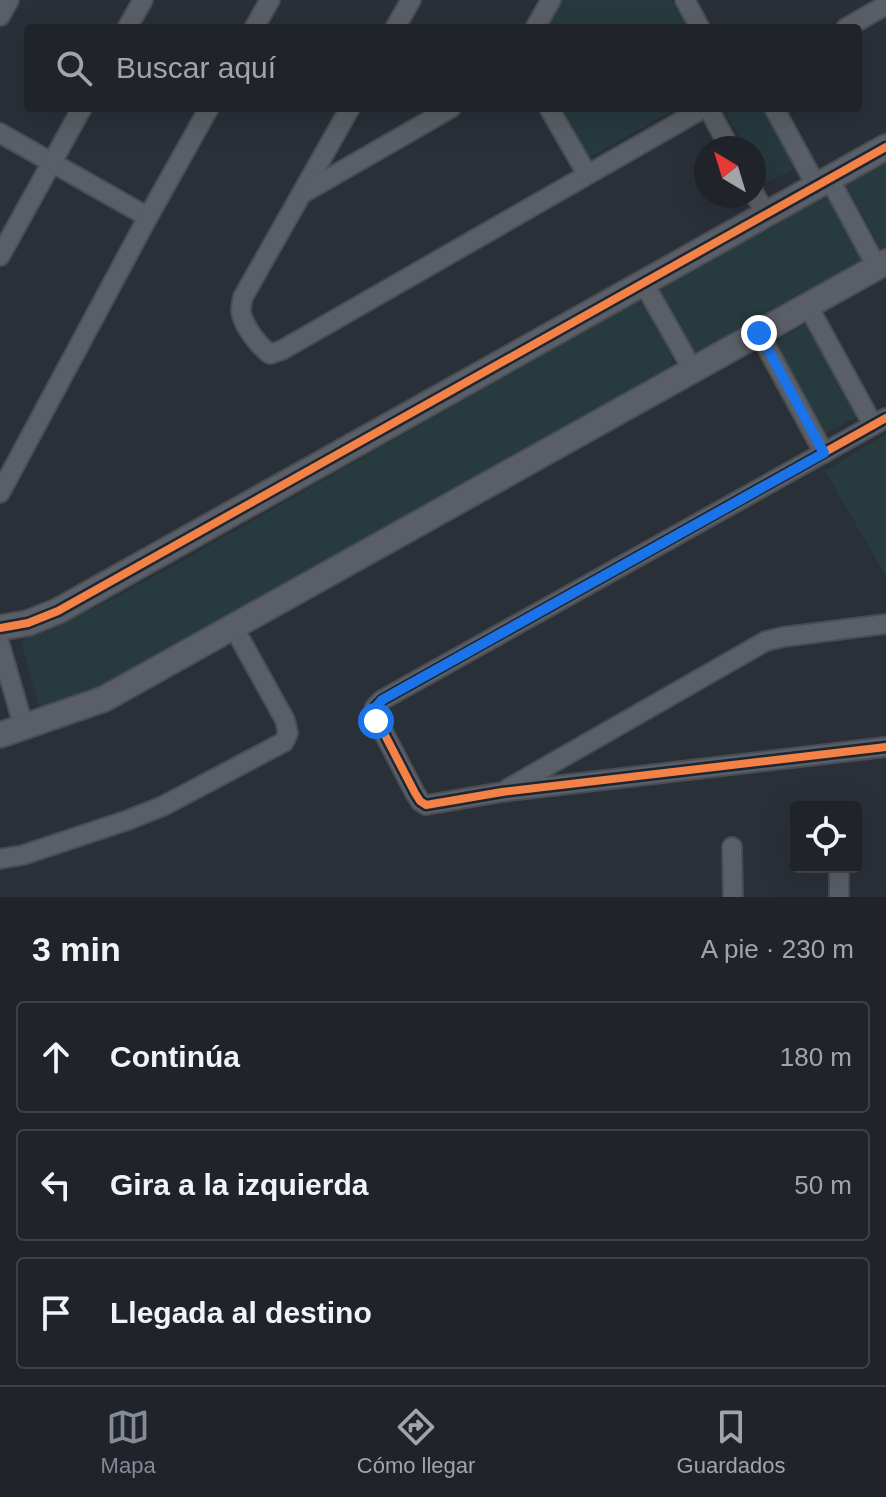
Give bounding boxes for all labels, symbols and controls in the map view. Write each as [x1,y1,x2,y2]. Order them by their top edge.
search box [24,24,862,112]
icon: search [52,46,96,90]
text: Buscar aquí [116,51,276,84]
north arrow [694,136,766,208]
route end [741,315,777,351]
route start [358,703,394,739]
map controls [790,801,862,873]
button: locate [790,801,862,873]
text: 3 min [32,930,121,968]
text: A pie · 230 m [701,934,854,964]
icon: ahead [34,1035,78,1079]
text: Continúa [110,1040,240,1073]
text: 180 m [780,1042,852,1072]
icon: left [34,1163,78,1207]
text: Gira a la izquierda [110,1168,368,1201]
text: 50 m [794,1170,852,1200]
icon: arrive [34,1291,78,1335]
text: Llegada al destino [110,1296,372,1329]
tab: Mapa [101,1405,156,1479]
tab: Cómo llegar [357,1405,475,1479]
tab: Guardados [677,1405,785,1479]

